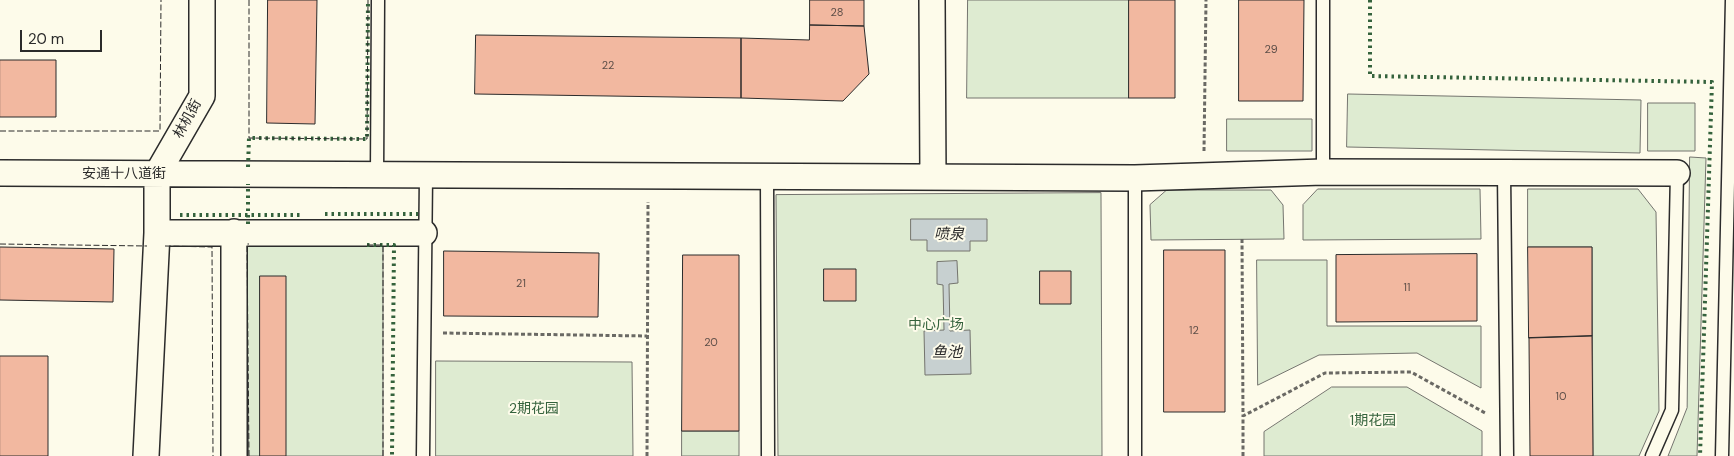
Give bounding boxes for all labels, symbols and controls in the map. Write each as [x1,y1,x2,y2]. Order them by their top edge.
house number: 28 [831,6,843,20]
scale bar [22,20,105,52]
text: 20 m [28,29,64,49]
house number: 29 [1264,43,1278,57]
house number: 22 [602,59,614,73]
street label: 林机街 [170,97,206,141]
street label: 安通十八道街 [82,166,166,182]
water label: 喷泉 [934,226,964,244]
house number: 21 [516,277,526,291]
house number: 11 [1404,281,1410,295]
park label: 中心广场 [908,317,964,333]
house number: 12 [1189,324,1199,338]
house number: 20 [704,336,718,350]
water label: 鱼池 [932,344,962,362]
house number: 10 [1556,390,1566,404]
park label: 2期花园 [509,401,559,417]
park label: 1期花园 [1350,413,1396,429]

